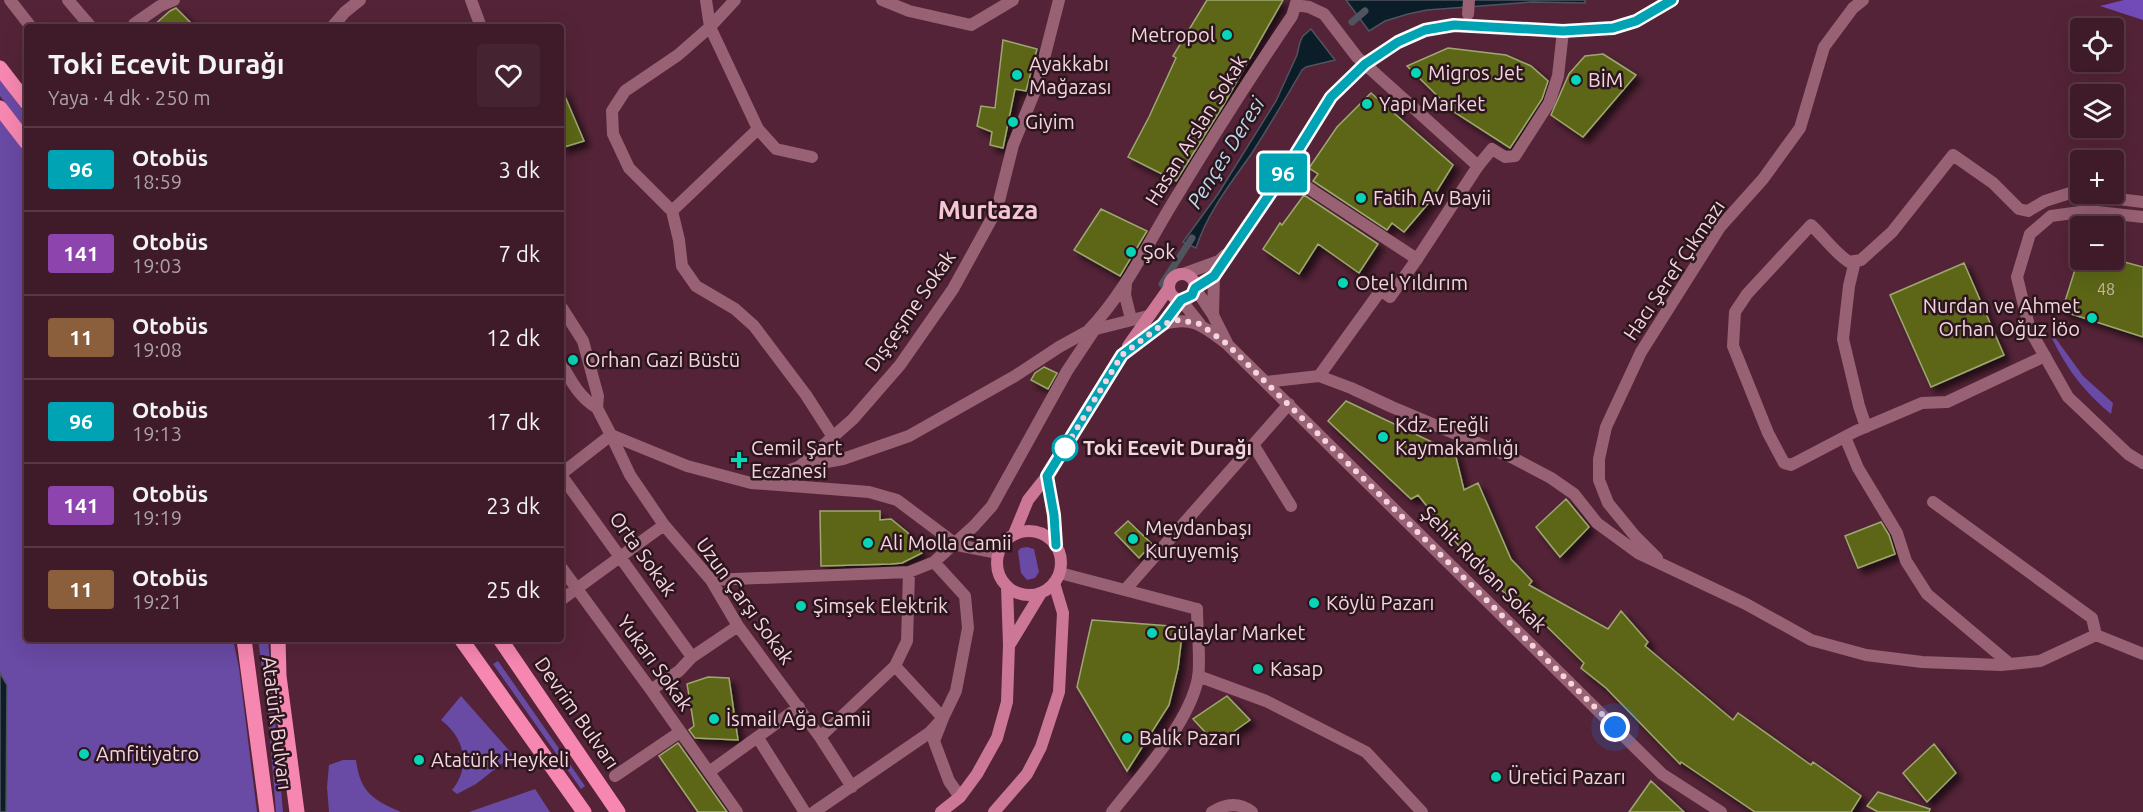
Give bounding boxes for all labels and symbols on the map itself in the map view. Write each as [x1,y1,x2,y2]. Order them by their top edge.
place label: Metropol [1131,23,1215,46]
marker: Metropol [1220,28,1234,42]
street label: Hasan Arslan Sokak [1140,50,1251,209]
place label: Ayakkabı Mağazası [1029,52,1111,98]
place label: Migros Jet [1428,61,1523,84]
marker: Migros Jet [1409,66,1423,80]
marker: Ayakkabı Mağazası [1010,68,1024,82]
place label: BİM [1588,68,1623,91]
marker: BİM [1569,73,1583,87]
water label: Pençes Deresi [1181,92,1269,212]
place label: Yapı Market [1379,92,1485,115]
marker: Yapı Market [1360,97,1374,111]
place label: Giyim [1025,110,1075,133]
marker: Giyim [1006,115,1020,129]
line badge: 96 [1256,154,1310,192]
place label: Fatih Av Bayii [1373,186,1491,209]
marker: Fatih Av Bayii [1354,191,1368,205]
district label: Murtaza [938,195,1038,224]
street label: Hacı Şeref Çıkmazı [1618,195,1729,344]
place label: Şok [1143,240,1175,263]
marker: Şok [1124,245,1138,259]
street label: Dışçeşme Sokak [859,246,960,376]
place label: Otel Yıldırım [1355,271,1468,294]
marker: Otel Yıldırım [1336,276,1350,290]
house number: 48 [2097,280,2115,298]
place label: Nurdan ve Ahmet Orhan Oğuz İöo [1923,294,2080,340]
marker: Nurdan ve Ahmet Orhan Oğuz İöo [2085,311,2099,325]
place label: Orhan Gazi Büstü [585,348,740,371]
marker: Orhan Gazi Büstü [566,353,580,367]
place label: Kdz. Ereğli Kaymakamlığı [1395,413,1519,459]
marker: Kdz. Ereğli Kaymakamlığı [1376,430,1390,444]
marker: Toki Ecevit Durağı [1052,435,1078,461]
place label: Cemil Şart Eczanesi [751,436,843,482]
place label: Toki Ecevit Durağı [1083,436,1252,459]
marker: Cemil Şart Eczanesi [732,453,746,467]
street label: Şehit Rıdvan Sokak [1417,501,1552,636]
street label: Orta Sokak [605,507,682,600]
place label: Meydanbaşı Kuruyemiş [1145,516,1252,562]
place label: Ali Molla Camii [880,531,1012,554]
marker: Meydanbaşı Kuruyemiş [1126,532,1140,546]
street label: Uzun Çarşı Sokak [692,533,799,669]
marker: Ali Molla Camii [861,536,875,550]
place label: Köylü Pazarı [1326,591,1434,614]
place label: Şimşek Elektrik [813,594,948,617]
marker: Köylü Pazarı [1307,596,1321,610]
marker: Şimşek Elektrik [794,599,808,613]
street label: Yukarı Sokak [613,610,698,715]
place label: Gülaylar Market [1164,621,1306,644]
marker: Gülaylar Market [1145,626,1159,640]
street label: Devrim Bulvarı [530,652,624,773]
street label: Atatürk Bulvarı [258,655,297,791]
place label: Kasap [1270,657,1323,680]
marker: Kasap [1251,662,1265,676]
place label: İsmail Ağa Camii [726,707,871,730]
marker: İsmail Ağa Camii [707,712,721,726]
your location [1600,712,1630,742]
place label: Balık Pazarı [1139,726,1241,749]
marker: Balık Pazarı [1120,731,1134,745]
place label: Amfitiyatro [96,742,199,765]
marker: Amfitiyatro [77,747,91,761]
place label: Atatürk Heykeli [431,748,569,771]
marker: Atatürk Heykeli [412,753,426,767]
place label: Üretici Pazarı [1508,765,1626,788]
marker: Üretici Pazarı [1489,770,1503,784]

